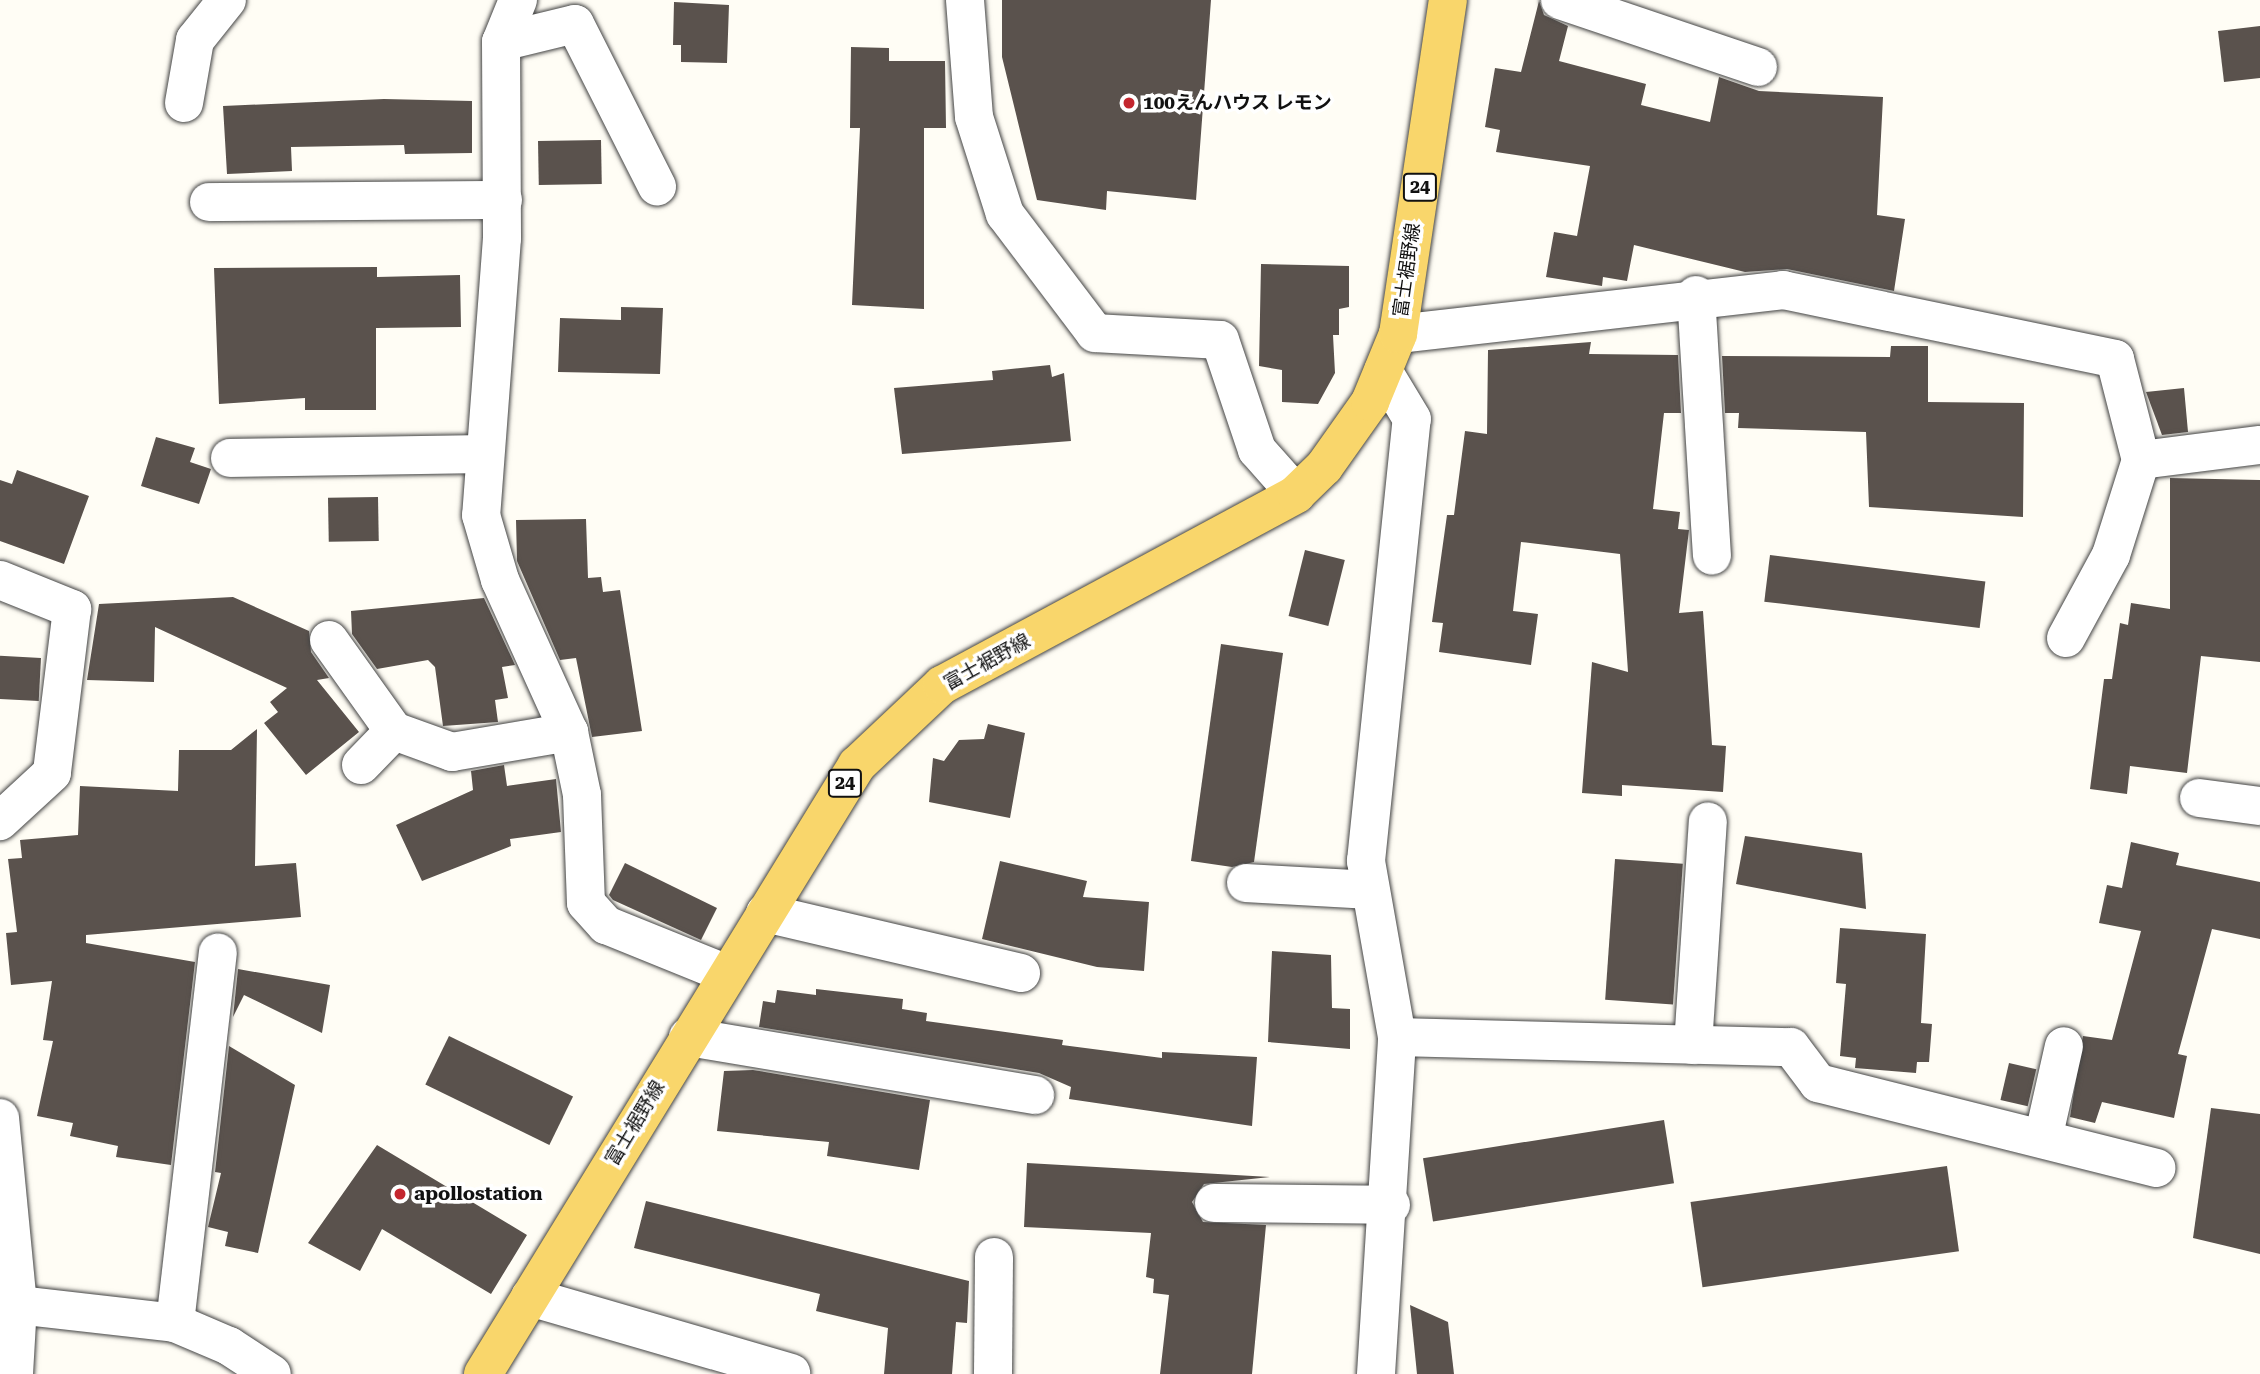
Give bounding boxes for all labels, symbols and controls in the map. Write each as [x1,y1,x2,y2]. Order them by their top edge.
place label: 100えんハウス レモン [1143,92,1332,114]
marker: 100えんハウス レモン [1121,95,1137,111]
road number: 24 [1402,172,1438,202]
street label: 富士裾野線 [1389,221,1425,319]
street label: 富士裾野線 [940,629,1034,695]
road number: 24 [828,768,862,798]
street label: 富士裾野線 [601,1076,669,1170]
place label: apollostation [414,1183,543,1205]
marker: apollostation [392,1186,408,1202]

